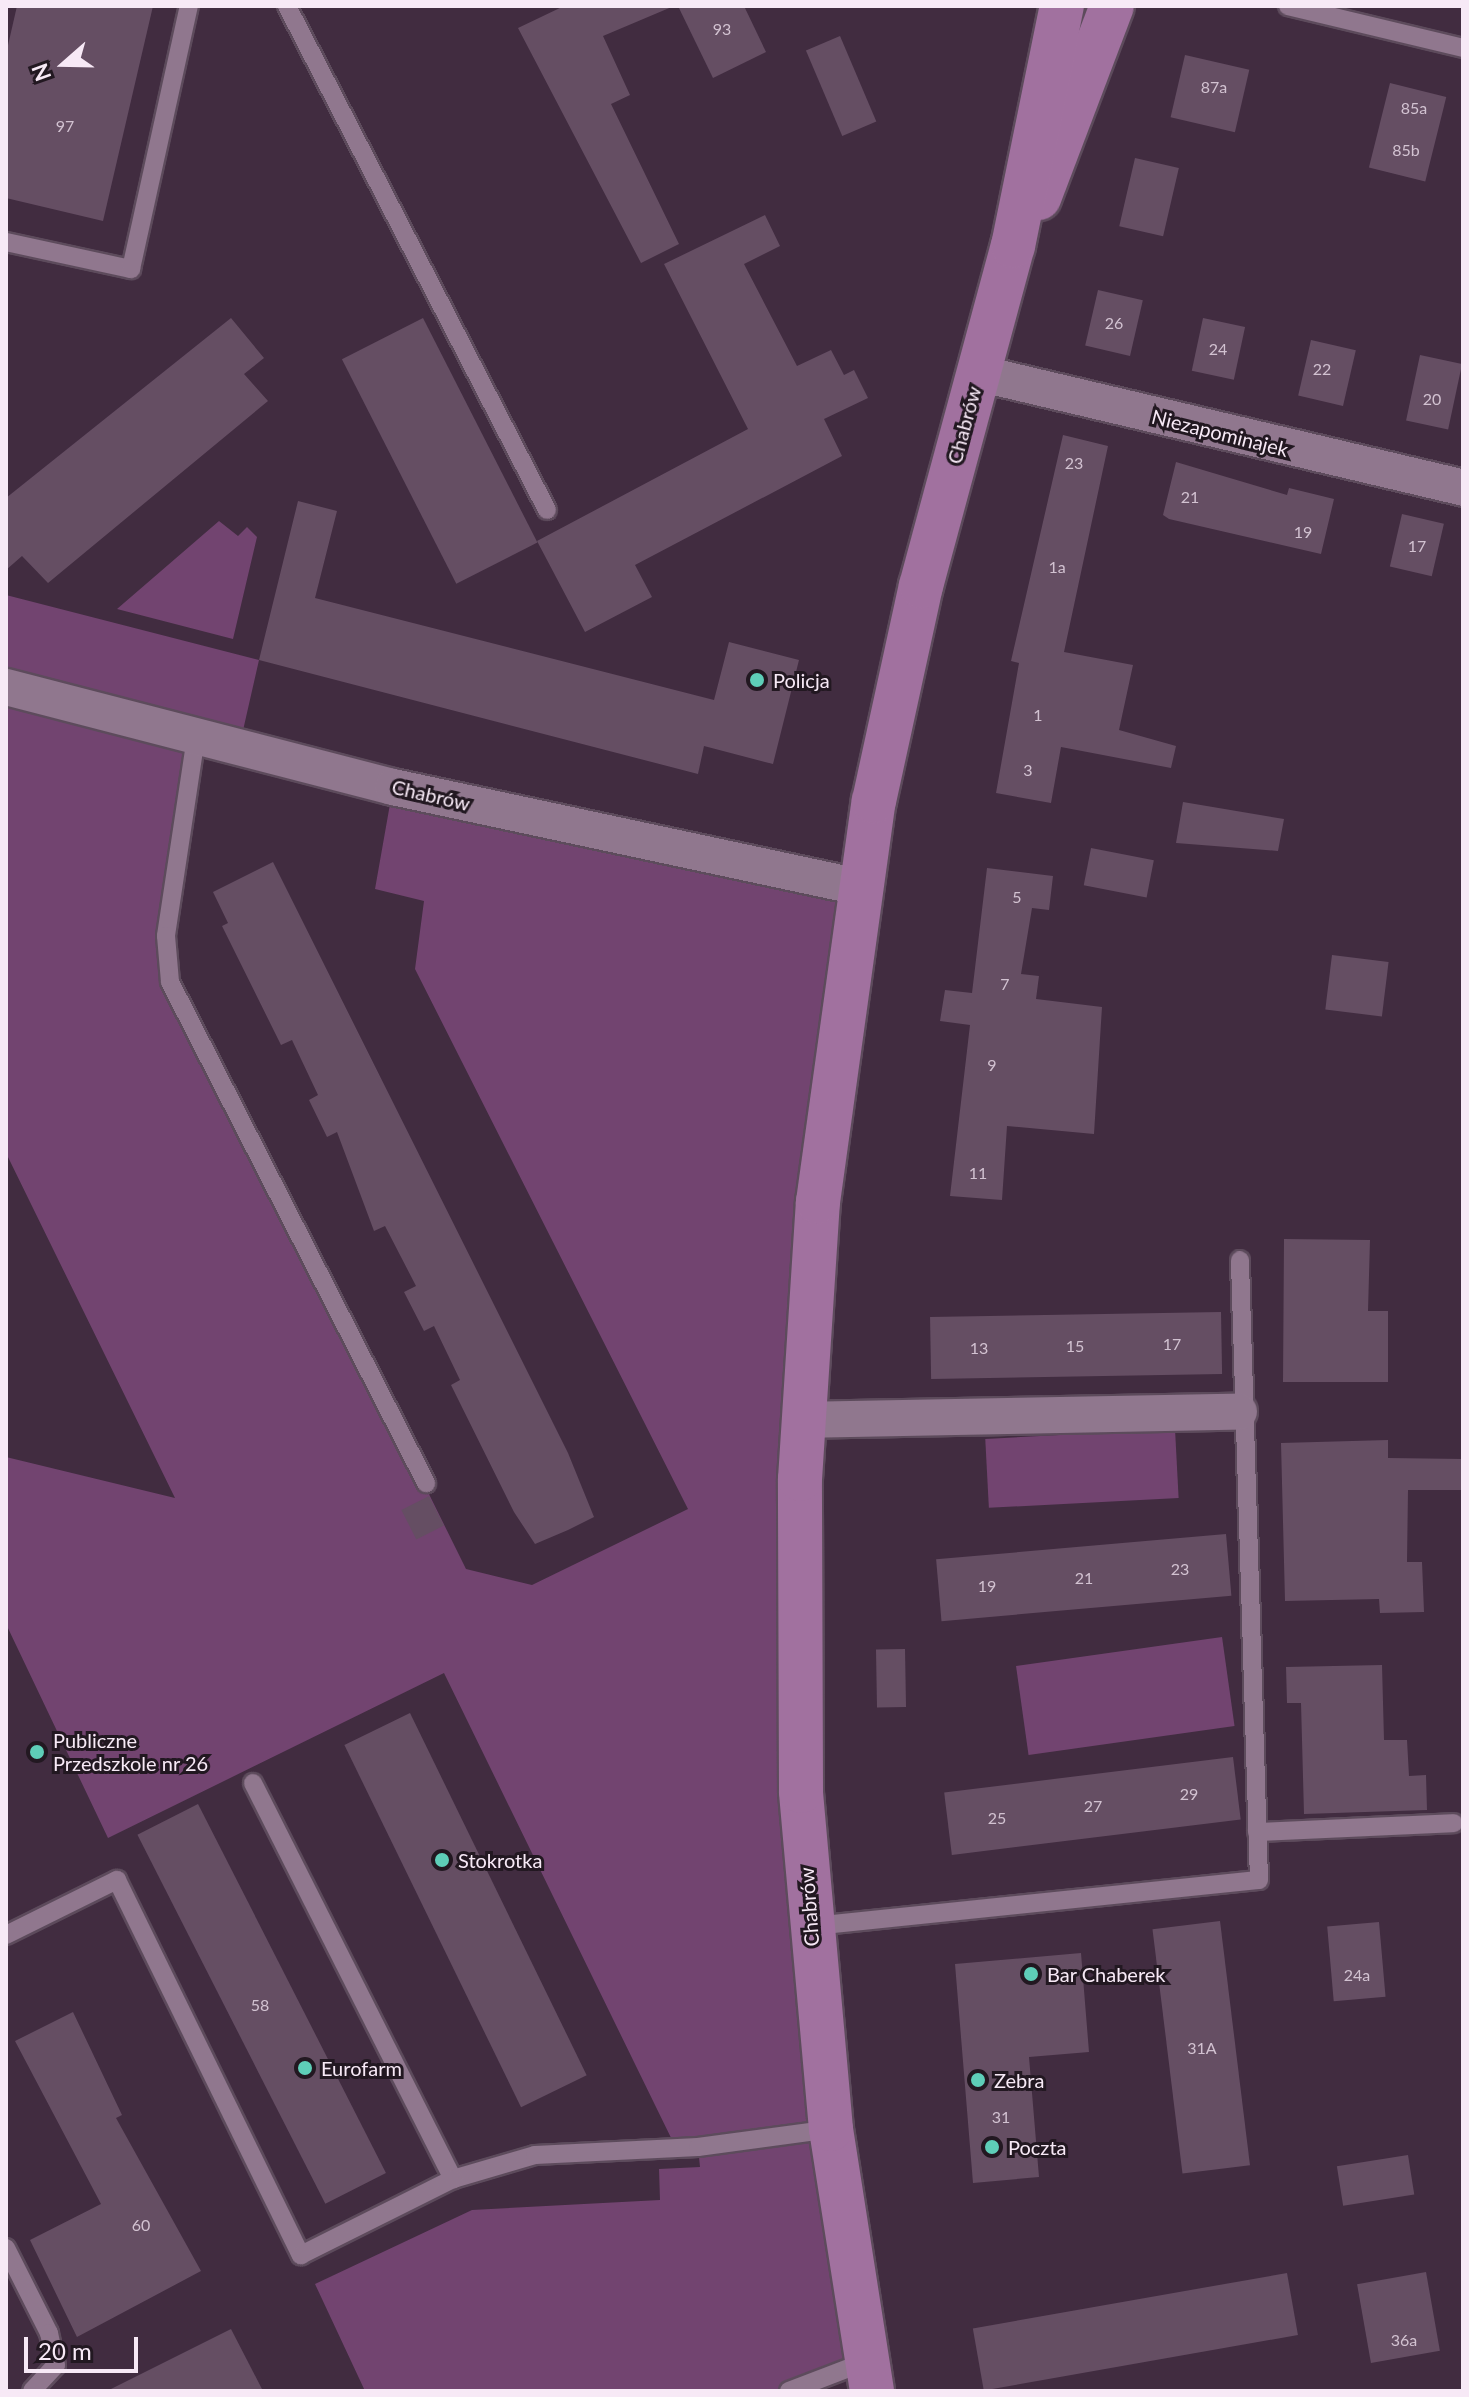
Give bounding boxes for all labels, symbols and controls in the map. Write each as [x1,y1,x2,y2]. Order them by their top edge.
house number: 93 [713,19,731,39]
north arrow [24,24,104,104]
text: N [25,60,57,85]
house number: 87a [1201,77,1227,97]
house number: 85a [1401,98,1427,118]
house number: 97 [56,116,74,136]
house number: 85b [1392,140,1420,160]
house number: 26 [1105,313,1123,333]
house number: 24 [1209,339,1227,359]
house number: 22 [1313,359,1331,379]
street label: Chabrów [942,384,986,466]
house number: 20 [1423,389,1441,409]
street label: Niezapominajek [1149,404,1291,462]
house number: 23 [1065,453,1083,473]
house number: 21 [1181,487,1199,507]
house number: 19 [1294,522,1312,542]
house number: 17 [1408,536,1426,556]
house number: 1a [1048,557,1066,577]
place label: Policja [773,668,830,692]
marker: Policja [748,671,766,689]
house number: 1 [1033,705,1043,725]
house number: 3 [1023,760,1033,780]
street label: Chabrów [390,774,472,816]
house number: 5 [1012,887,1022,907]
house number: 7 [1000,974,1010,994]
house number: 9 [987,1055,997,1075]
house number: 11 [969,1163,987,1183]
house number: 17 [1163,1334,1181,1354]
house number: 15 [1066,1336,1084,1356]
house number: 13 [970,1338,988,1358]
house number: 23 [1171,1559,1189,1579]
house number: 21 [1075,1568,1093,1588]
house number: 19 [978,1576,996,1596]
place label: Publiczne Przedszkole nr 26 [53,1728,208,1775]
marker: Publiczne Przedszkole nr 26 [28,1743,46,1761]
house number: 29 [1180,1784,1198,1804]
house number: 27 [1084,1796,1102,1816]
house number: 25 [988,1808,1006,1828]
place label: Stokrotka [458,1848,542,1872]
marker: Stokrotka [433,1851,451,1869]
street label: Chabrów [794,1867,824,1947]
place label: Bar Chaberek [1047,1962,1166,1986]
marker: Bar Chaberek [1022,1965,1040,1983]
house number: 24a [1344,1965,1370,1985]
house number: 58 [251,1995,269,2015]
house number: 31A [1187,2038,1217,2058]
place label: Eurofarm [321,2056,402,2080]
marker: Eurofarm [296,2059,314,2077]
place label: Zebra [994,2068,1044,2092]
marker: Zebra [969,2071,987,2089]
house number: 31 [992,2107,1010,2127]
place label: Poczta [1008,2135,1067,2159]
marker: Poczta [983,2138,1001,2156]
house number: 60 [132,2215,150,2235]
scale bar [28,2321,142,2371]
house number: 36a [1391,2330,1417,2350]
text: 20 m [38,2336,92,2365]

